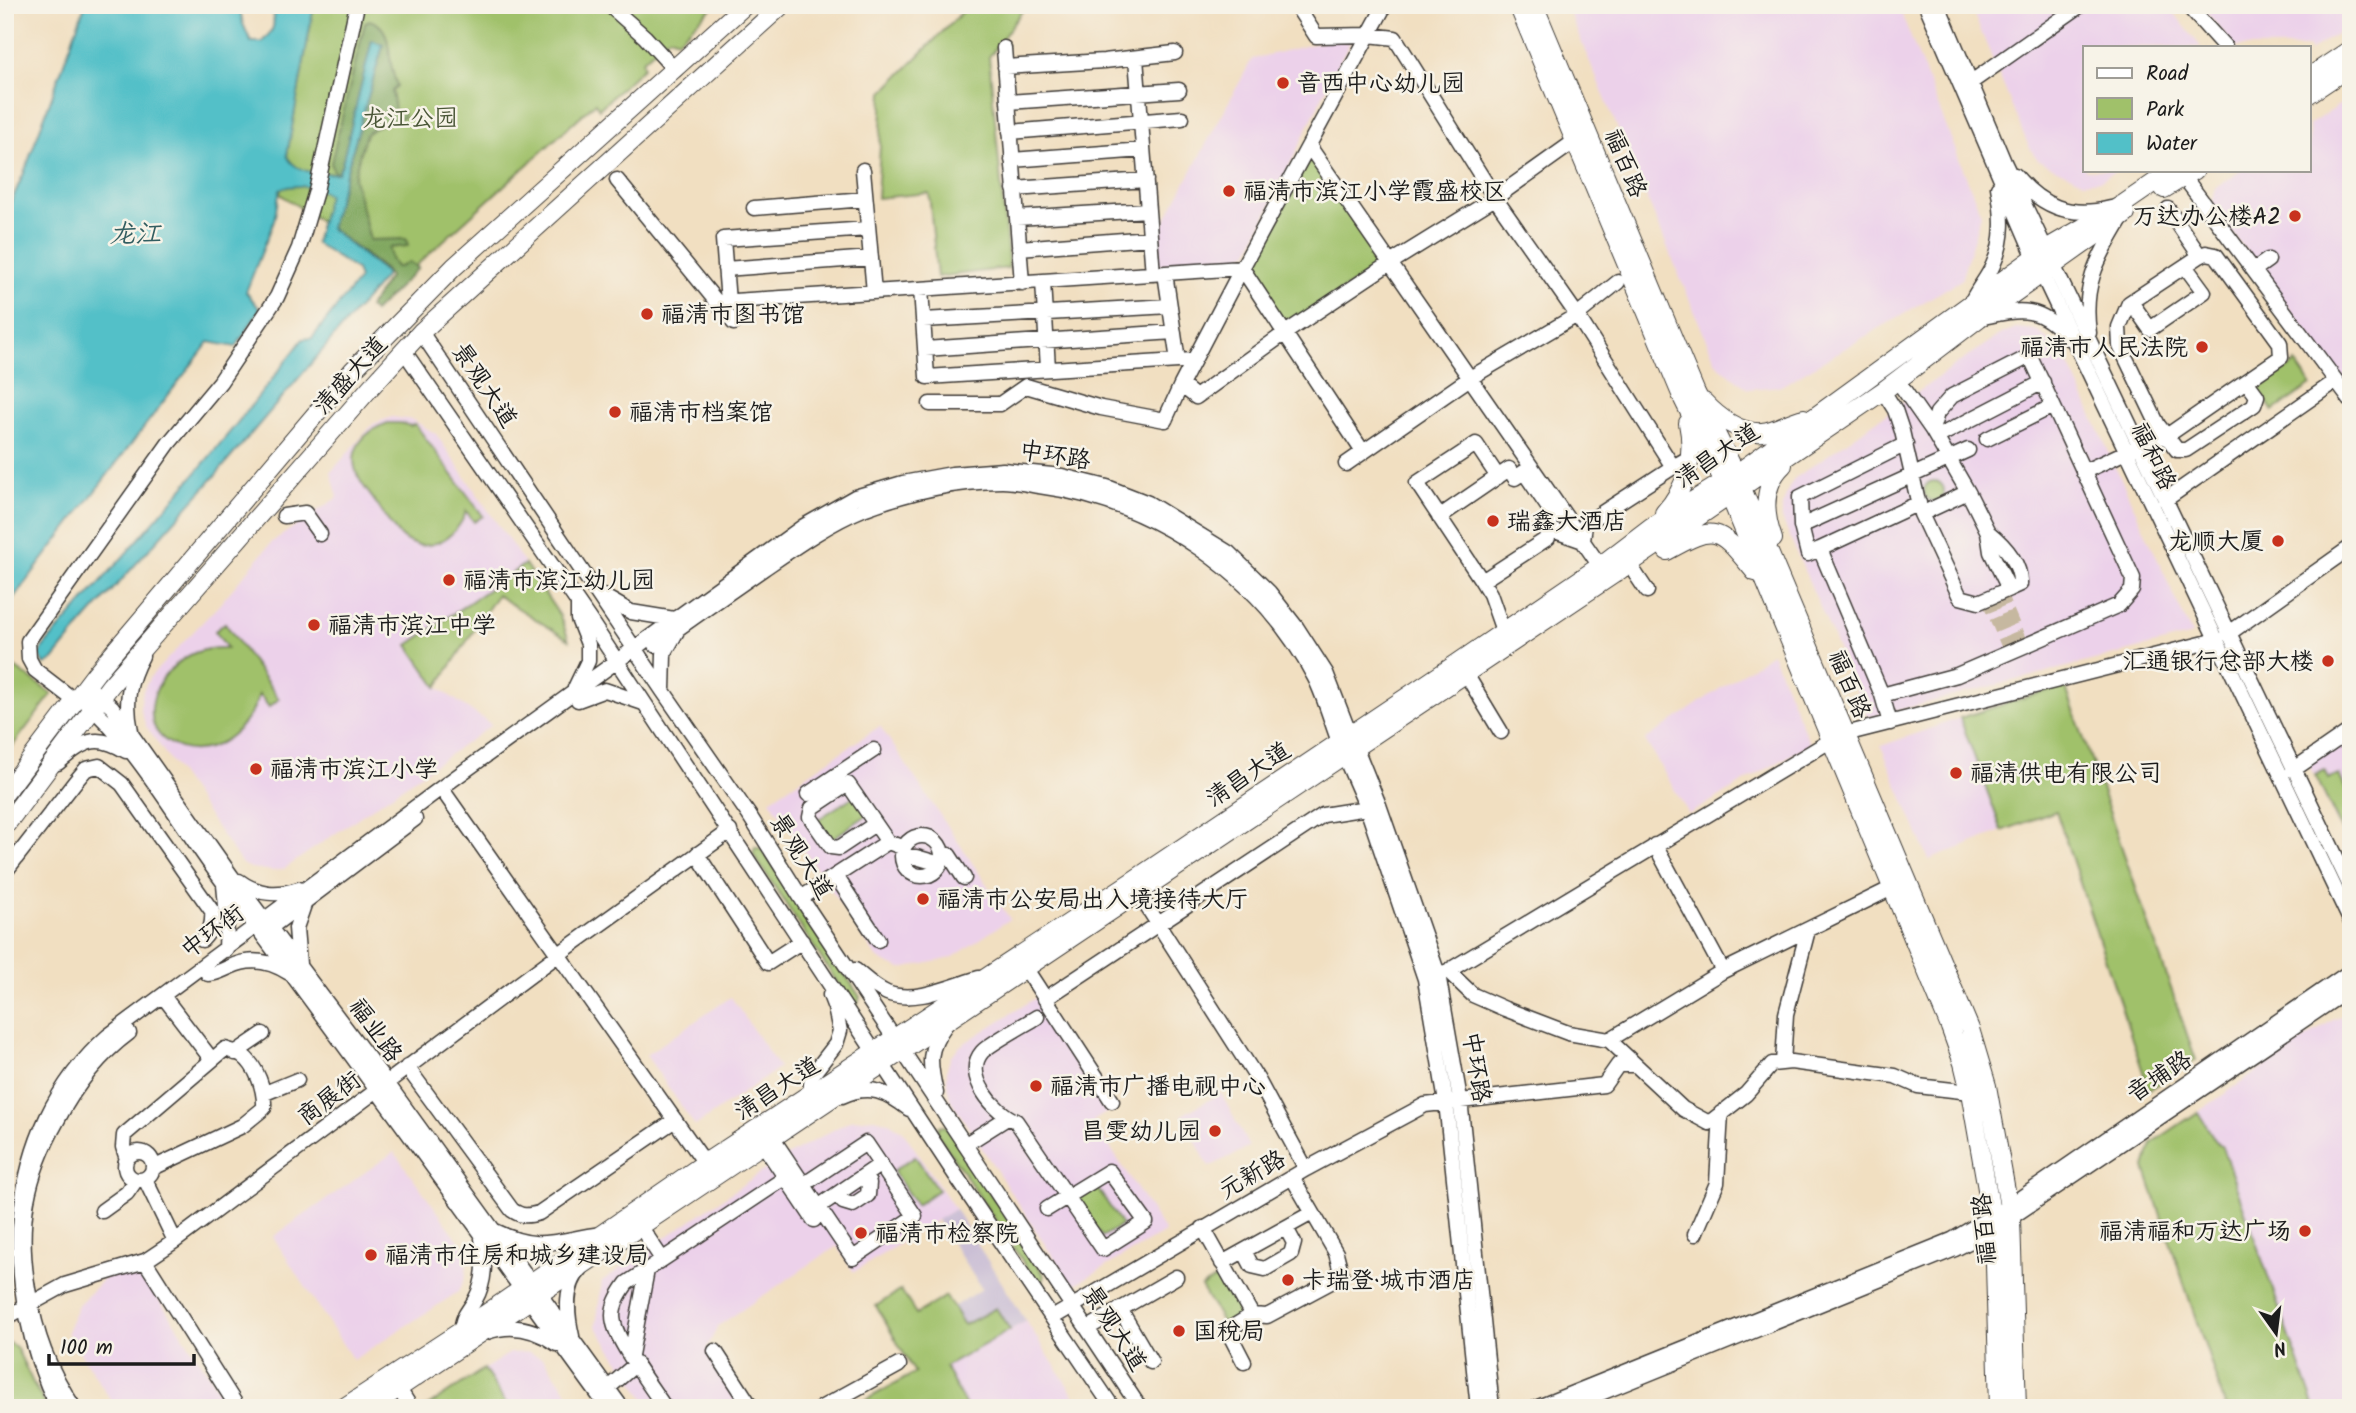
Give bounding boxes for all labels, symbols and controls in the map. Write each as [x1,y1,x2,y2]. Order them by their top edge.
legend [2083,46,2310,172]
text: Road [2146,58,2189,91]
place label: 音西中心幼儿园 [1297,65,1465,104]
marker: 音西中心幼儿园 [1275,75,1291,91]
text: Park [2146,94,2184,127]
park label: 龙江公园 [362,100,458,139]
street label: 福百路 [1593,123,1657,204]
text: Water [2146,128,2198,161]
place label: 福清市滨江小学霞盛校区 [1243,173,1507,212]
marker: 福清市滨江小学霞盛校区 [1221,183,1237,199]
place label: 万达办公楼A2 [2132,198,2281,237]
marker: 万达办公楼A2 [2287,208,2303,224]
water label: 龙江 [109,214,162,256]
place label: 福清市图书馆 [661,296,805,335]
marker: 福清市图书馆 [639,306,655,322]
street label: 清盛大道 [305,327,398,425]
place label: 福清市人民法院 [2020,329,2188,368]
street label: 景观大道 [441,335,527,437]
marker: 福清市人民法院 [2194,339,2210,355]
place label: 福清市档案馆 [629,394,773,433]
marker: 福清市档案馆 [607,404,623,420]
street label: 清昌大道 [1667,413,1769,499]
street label: 福和路 [2119,416,2186,498]
street label: 中环路 [1016,432,1093,481]
place label: 瑞鑫大酒店 [1507,503,1627,542]
marker: 瑞鑫大酒店 [1485,513,1501,529]
place label: 龙顺大厦 [2168,523,2264,562]
marker: 龙顺大厦 [2270,533,2286,549]
place label: 福清市滨江幼儿园 [463,562,655,601]
marker: 福清市滨江幼儿园 [441,572,457,588]
place label: 福清市滨江中学 [328,607,496,646]
marker: 福清市滨江中学 [306,617,322,633]
place label: 汇通银行总部大楼 [2122,643,2314,682]
street label: 福百路 [1817,644,1881,725]
marker: 汇通银行总部大楼 [2320,653,2336,669]
street label: 清昌大道 [1198,732,1300,818]
place label: 福清市滨江小学 [270,751,438,790]
place label: 福清供电有限公司 [1970,755,2162,794]
marker: 福清市滨江小学 [248,761,264,777]
marker: 福清供电有限公司 [1948,765,1964,781]
street label: 景观大道 [759,806,843,908]
place label: 福清市公安局出入境接待大厅 [937,881,1249,920]
marker: 福清市公安局出入境接待大厅 [915,891,931,907]
street label: 中环街 [172,895,253,969]
street label: 福业路 [338,990,412,1071]
street label: 中环路 [1451,1029,1500,1106]
street label: 音埔路 [2119,1041,2201,1114]
street label: 清昌大道 [727,1047,829,1132]
street label: 商展街 [289,1062,370,1136]
place label: 福清市广播电视中心 [1050,1068,1266,1107]
marker: 福清市广播电视中心 [1028,1078,1044,1094]
place label: 昌雯幼儿园 [1081,1113,1201,1152]
marker: 昌雯幼儿园 [1207,1123,1223,1139]
street label: 元新路 [1212,1140,1294,1210]
street label: 福百路 [1963,1191,2008,1266]
place label: 福清福和万达广场 [2099,1213,2291,1252]
place label: 福清市检察院 [875,1215,1019,1254]
marker: 福清福和万达广场 [2297,1223,2313,1239]
marker: 福清市检察院 [853,1225,869,1241]
place label: 福清市住房和城乡建设局 [385,1237,649,1276]
marker: 福清市住房和城乡建设局 [363,1247,379,1263]
place label: 卡瑞登·城市酒店 [1302,1262,1476,1301]
marker: 卡瑞登·城市酒店 [1280,1272,1296,1288]
street label: 景观大道 [1071,1278,1156,1380]
north arrow [2240,1298,2310,1368]
place label: 国税局 [1193,1313,1265,1352]
scale bar [49,1322,194,1366]
marker: 国税局 [1171,1323,1187,1339]
text: 100 m [60,1332,113,1365]
text: N [2270,1332,2289,1364]

